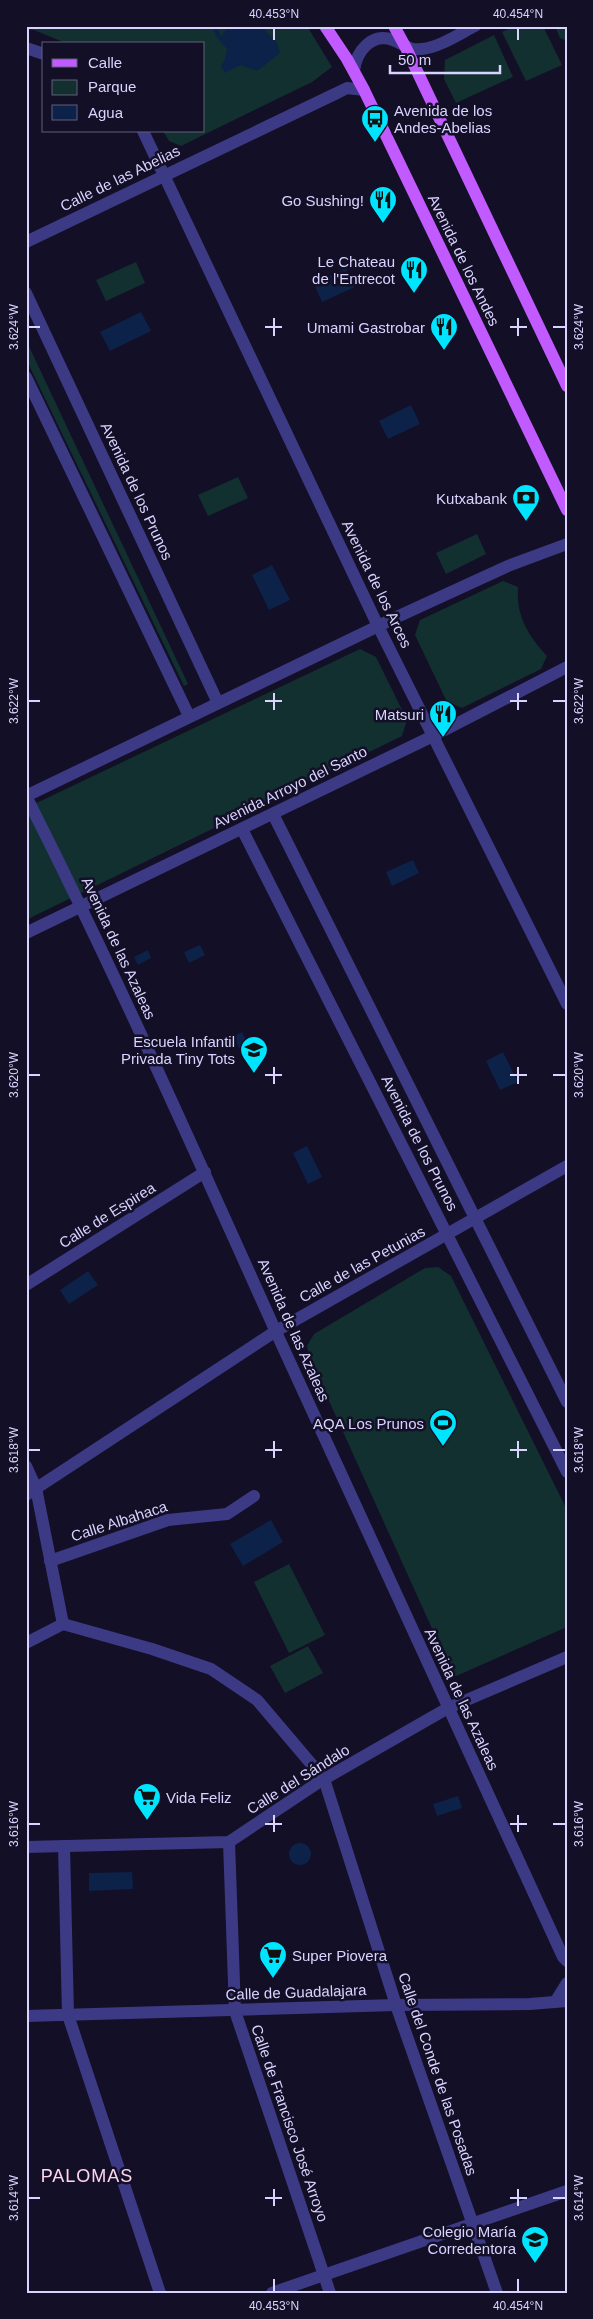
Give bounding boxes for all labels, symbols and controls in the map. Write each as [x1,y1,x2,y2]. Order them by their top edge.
text: 40.453°N [249,7,299,21]
text: 40.454°N [493,7,543,21]
legend [42,42,205,132]
scale bar [390,42,500,74]
text: 50 m [398,51,431,68]
text: Calle [88,54,122,71]
text: Parque [88,78,136,95]
place label: Avenida de los Andes-Abelias [394,102,492,136]
text: Agua [88,104,124,121]
bus stop icon: Avenida de los Andes-Abelias [360,104,390,143]
street label: Calle de las Abelias [57,142,183,214]
restaurant icon: Go Sushing! [368,185,398,224]
place label: Go Sushing! [281,192,364,209]
street label: Avenida de los Andes [425,192,503,328]
place label: Le Chateau de l'Entrecot [312,253,396,287]
restaurant icon: Le Chateau de l'Entrecot [399,255,429,294]
text: 3.624°W [7,303,21,350]
text: 3.624°W [572,303,586,350]
restaurant icon: Umami Gastrobar [429,312,459,351]
place label: Umami Gastrobar [307,319,425,336]
street label: Avenida de los Prunos [98,420,176,562]
bank icon: Kutxabank [511,483,541,522]
place label: Kutxabank [436,490,507,507]
street label: Avenida de los Arces [339,517,415,651]
text: 3.622°W [7,677,21,724]
text: 3.622°W [572,677,586,724]
restaurant icon: Matsuri [428,699,458,738]
place label: Matsuri [375,706,424,723]
street label: Avenida Arroyo del Santo [210,742,370,832]
street label: Avenida de las Azaleas [79,874,159,1022]
place label: Escuela Infantil Privada Tiny Tots [121,1033,235,1067]
school or university icon: Escuela Infantil Privada Tiny Tots [239,1035,269,1074]
text: 3.620°W [7,1051,21,1098]
text: 3.620°W [572,1051,586,1098]
street label: Avenida de los Prunos [378,1072,462,1214]
street label: Calle de Espirea [56,1178,159,1251]
street label: Calle de las Petunias [296,1222,428,1306]
street label: Avenida de las Azaleas [255,1256,333,1404]
sports icon: AQA Los Prunos [428,1408,458,1447]
place label: AQA Los Prunos [313,1415,424,1432]
text: 3.618°W [7,1426,21,1473]
text: 3.618°W [572,1426,586,1473]
street label: Calle Albahaca [69,1497,170,1545]
street label: Avenida de las Azaleas [422,1625,502,1773]
street label: Calle del Sándalo [244,1741,352,1817]
supermarket icon: Vida Feliz [132,1782,162,1821]
place label: Vida Feliz [166,1789,232,1806]
text: 3.616°W [7,1800,21,1847]
text: 3.616°W [572,1800,586,1847]
supermarket icon: Super Piovera [258,1940,288,1979]
place label: Super Piovera [292,1947,388,1964]
street label: Calle del Conde de las Posadas [395,1970,481,2178]
street label: Calle de Guadalajara [225,1981,367,2003]
street label: Calle de Francisco José Arroyo [248,2022,332,2224]
district label: PALOMAS [41,2166,133,2186]
text: 3.614°W [7,2174,21,2221]
text: 3.614°W [572,2174,586,2221]
place label: Colegio María Corredentora [423,2223,517,2257]
school or university icon: Colegio María Corredentora [520,2225,550,2264]
text: 40.453°N [249,2299,299,2313]
text: 40.454°N [493,2299,543,2313]

